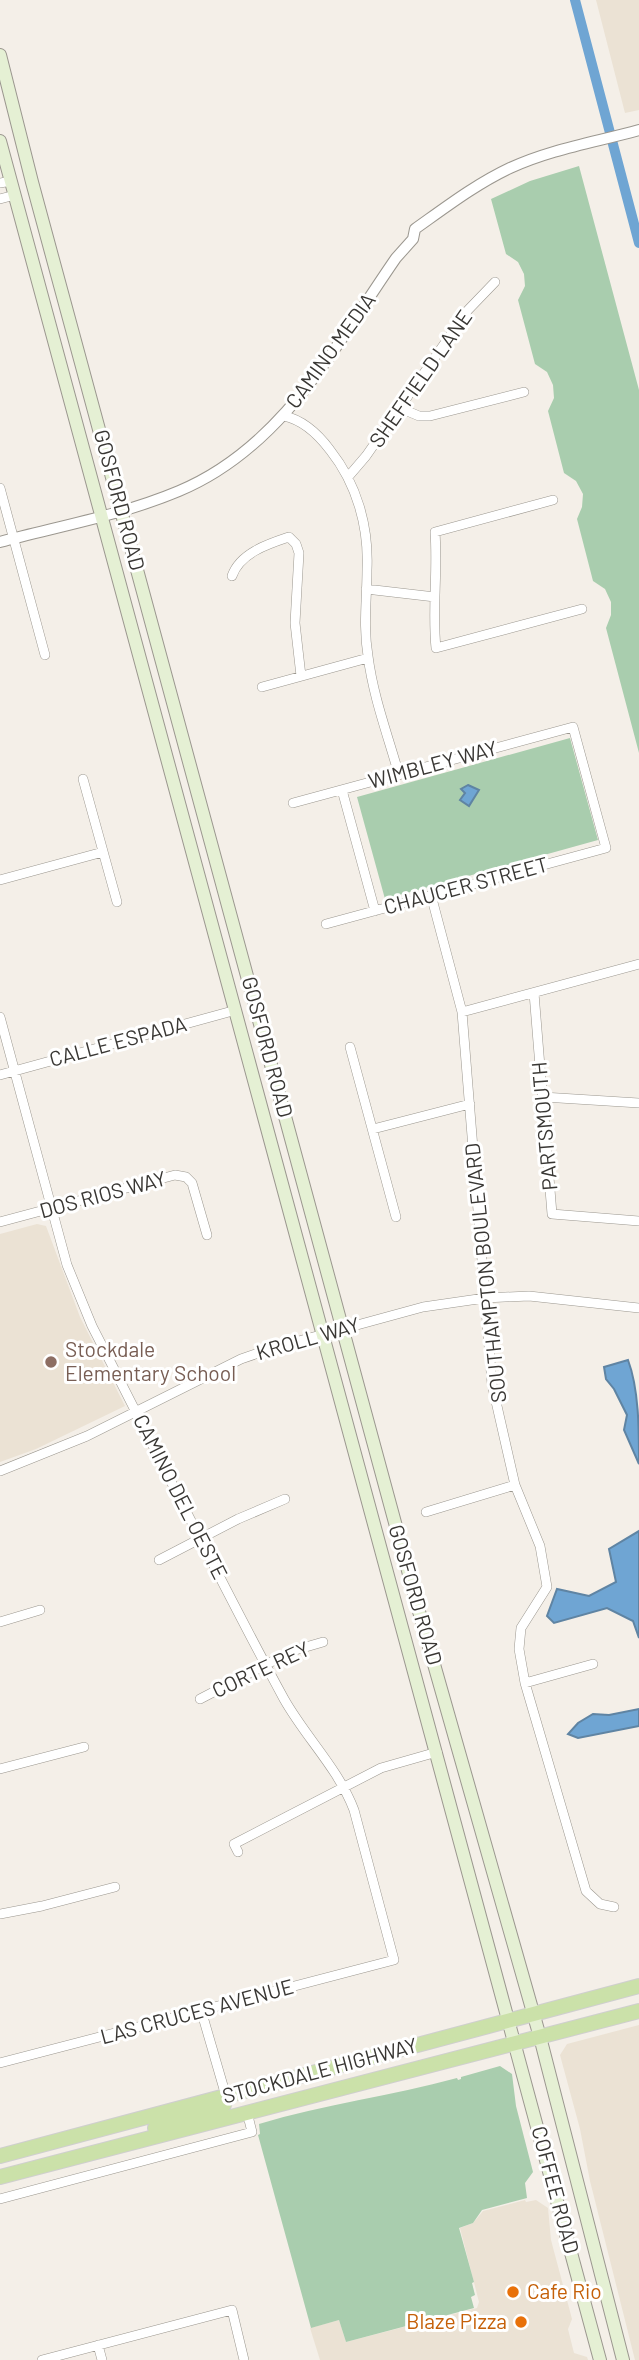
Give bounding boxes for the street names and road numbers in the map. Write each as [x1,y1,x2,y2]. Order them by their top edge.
street label: CAMINO MEDIA [280,287,380,413]
street label: SHEFFIELD LANE [363,305,476,452]
street label: GOSFORD ROAD [90,426,151,573]
street label: WIMBLEY WAY [365,734,500,793]
street label: CHAUCER STREET [381,851,551,919]
street label: GOSFORD ROAD [238,973,299,1120]
street label: CALLE ESPADA [46,1010,189,1071]
street label: PARTSMOUTH [525,1061,562,1192]
street label: SOUTHAMPTON BOULEVARD [458,1142,511,1404]
street label: DOS RIOS WAY [37,1165,169,1222]
street label: KROLL WAY [253,1311,362,1364]
street label: CAMINO DEL OESTE [129,1410,234,1583]
street label: GOSFORD ROAD [384,1522,448,1668]
street label: CORTE REY [208,1635,313,1702]
street label: LAS CRUCES AVENUE [97,1973,296,2048]
street label: STOCKDALE HIGHWAY [219,2031,420,2108]
street label: COFFEE ROAD [527,2123,585,2256]

